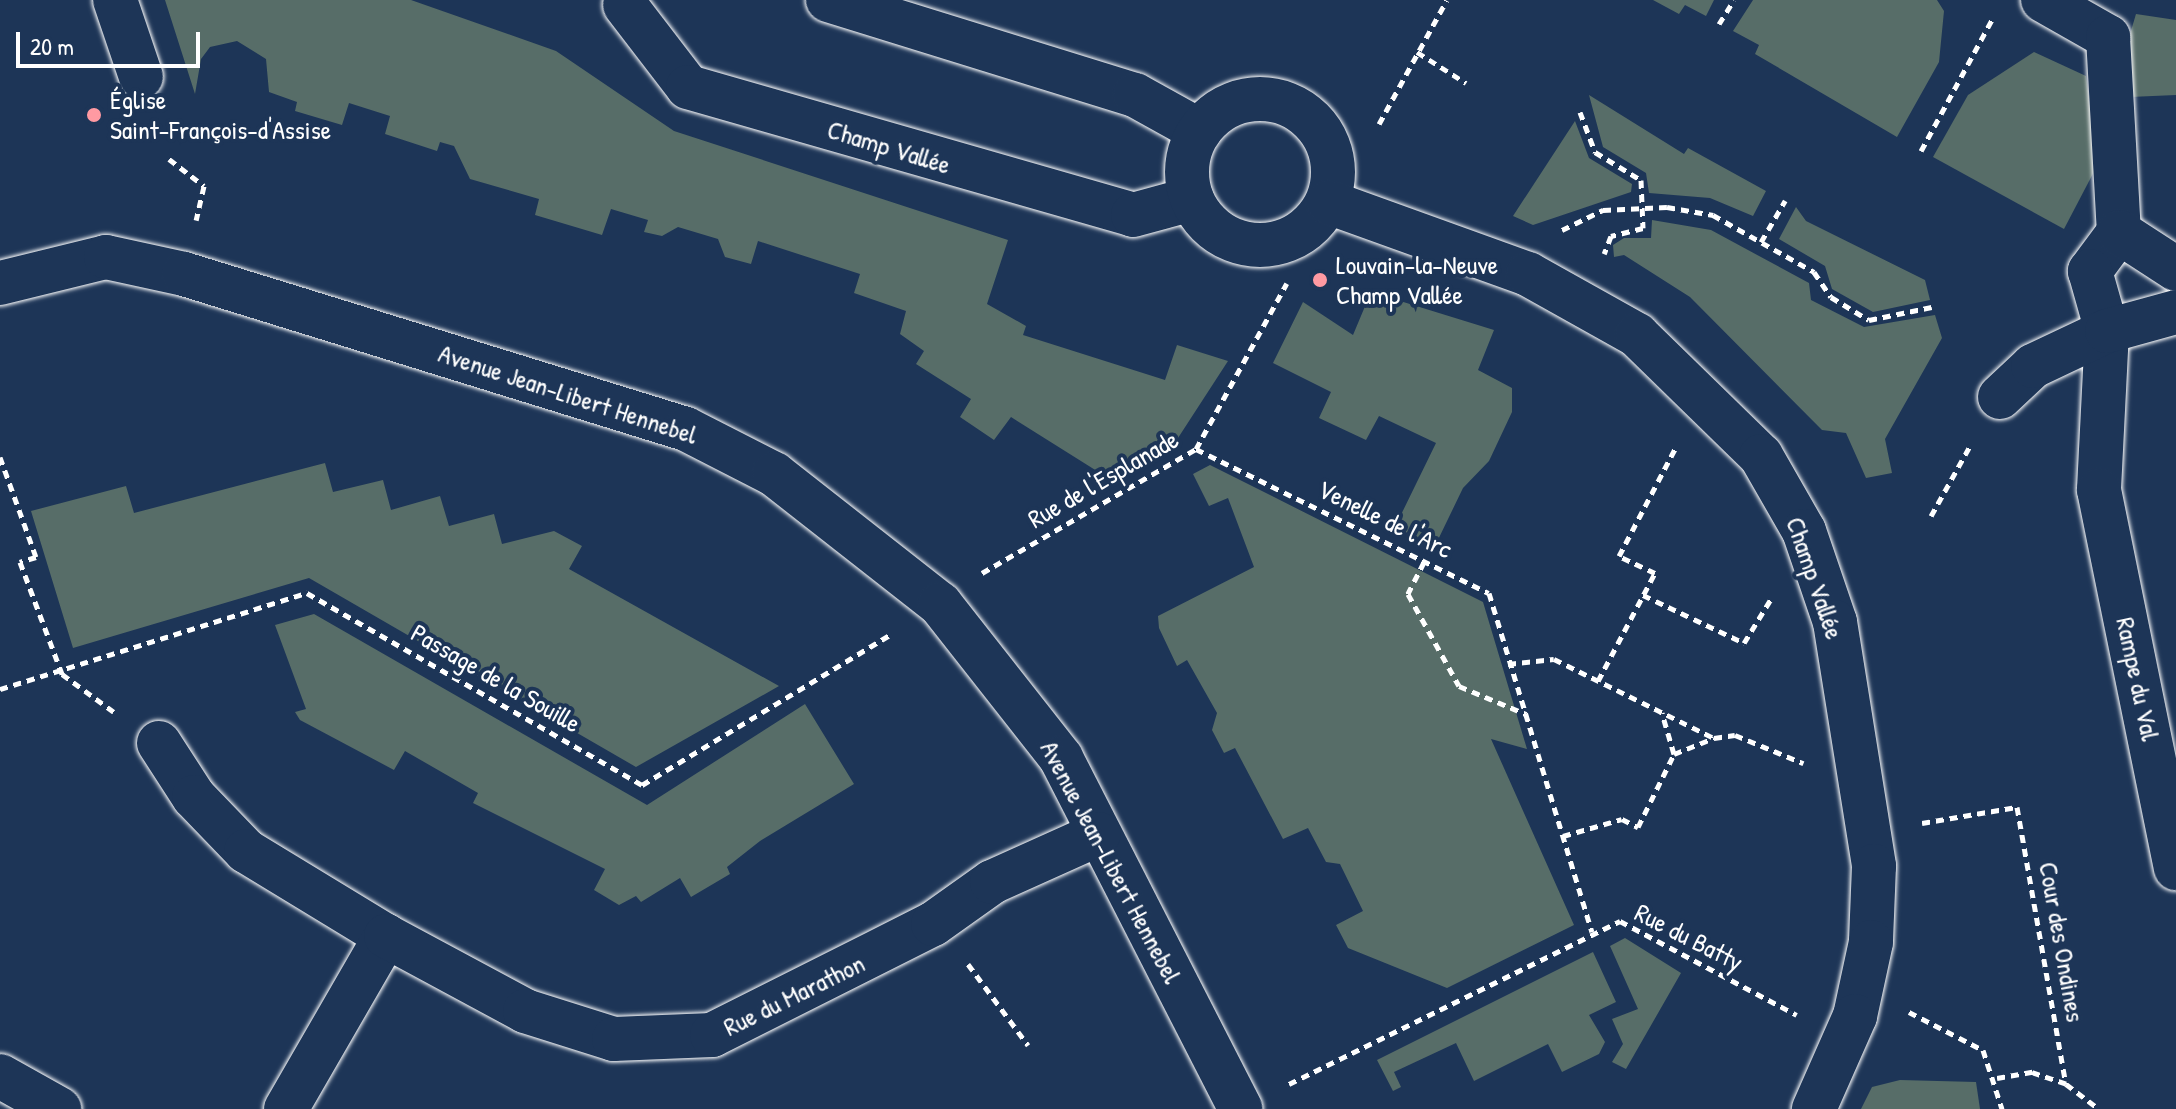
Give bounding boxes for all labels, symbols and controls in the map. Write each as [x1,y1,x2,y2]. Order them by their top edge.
scale bar [20,16,204,66]
text: 20 m [30,30,74,62]
place label: Église Saint-François-d'Assise [110,84,331,146]
marker: Église Saint-François-d'Assise [85,106,103,124]
street label: Champ Vallée [824,114,954,180]
place label: Louvain-la-Neuve Champ Vallée [1336,249,1498,310]
marker: Louvain-la-Neuve Champ Vallée [1311,271,1329,289]
street label: Avenue Jean-Libert Hennebel [435,337,701,451]
street label: Rue de l'Esplanade [1022,423,1184,535]
street label: Venelle de l'Arc [1313,473,1457,565]
street label: Champ Vallée [1780,513,1850,643]
street label: Rampe du Val [2110,614,2166,744]
street label: Passage de la Souille [406,617,586,739]
street label: Avenue Jean-Libert Hennebel [1034,735,1188,989]
street label: Cour des Ondines [2033,860,2091,1024]
street label: Rue du Batty [1630,896,1748,978]
street label: Rue du Marathon [718,947,870,1043]

